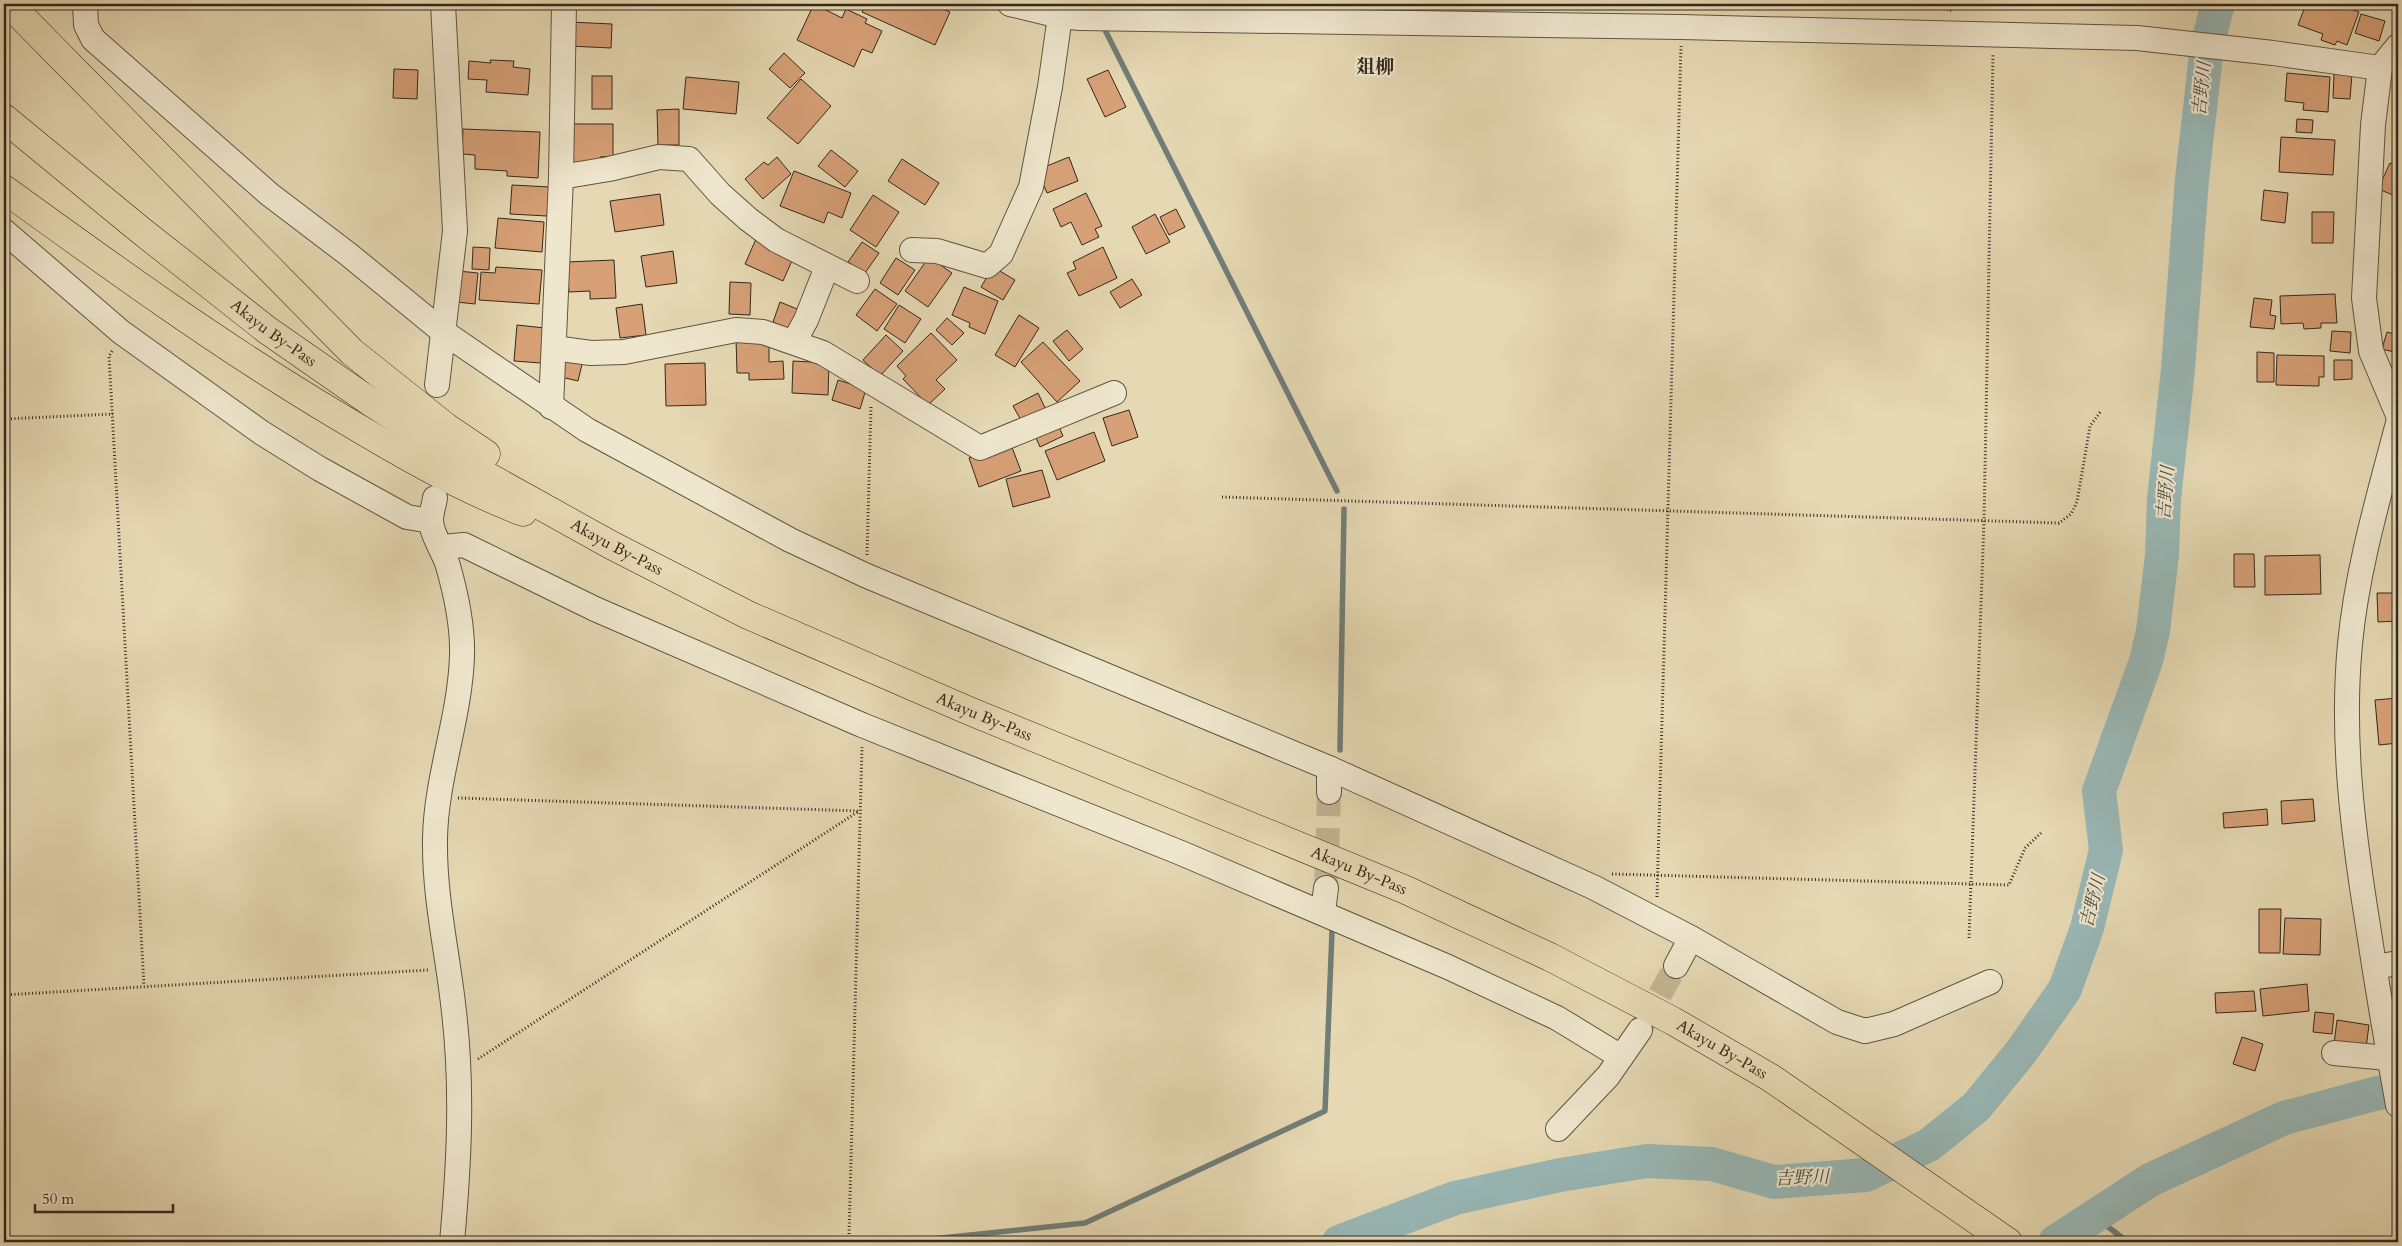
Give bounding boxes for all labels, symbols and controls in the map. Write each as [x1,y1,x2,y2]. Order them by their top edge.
district label: 爼柳 [1356,54,1394,80]
water label: 吉野川 [2187,59,2217,117]
street label: Akayu By-Pass [226,294,321,372]
water label: 吉野川 [2151,463,2181,521]
street label: Akayu By-Pass [566,514,667,581]
street label: Akayu By-Pass [933,687,1036,747]
street label: Akayu By-Pass [1308,841,1410,900]
water label: 吉野川 [2074,870,2112,930]
street label: Akayu By-Pass [1672,1014,1772,1085]
water label: 吉野川 [1775,1164,1831,1191]
scale bar [35,1181,172,1213]
text: 50 m [42,1189,74,1209]

